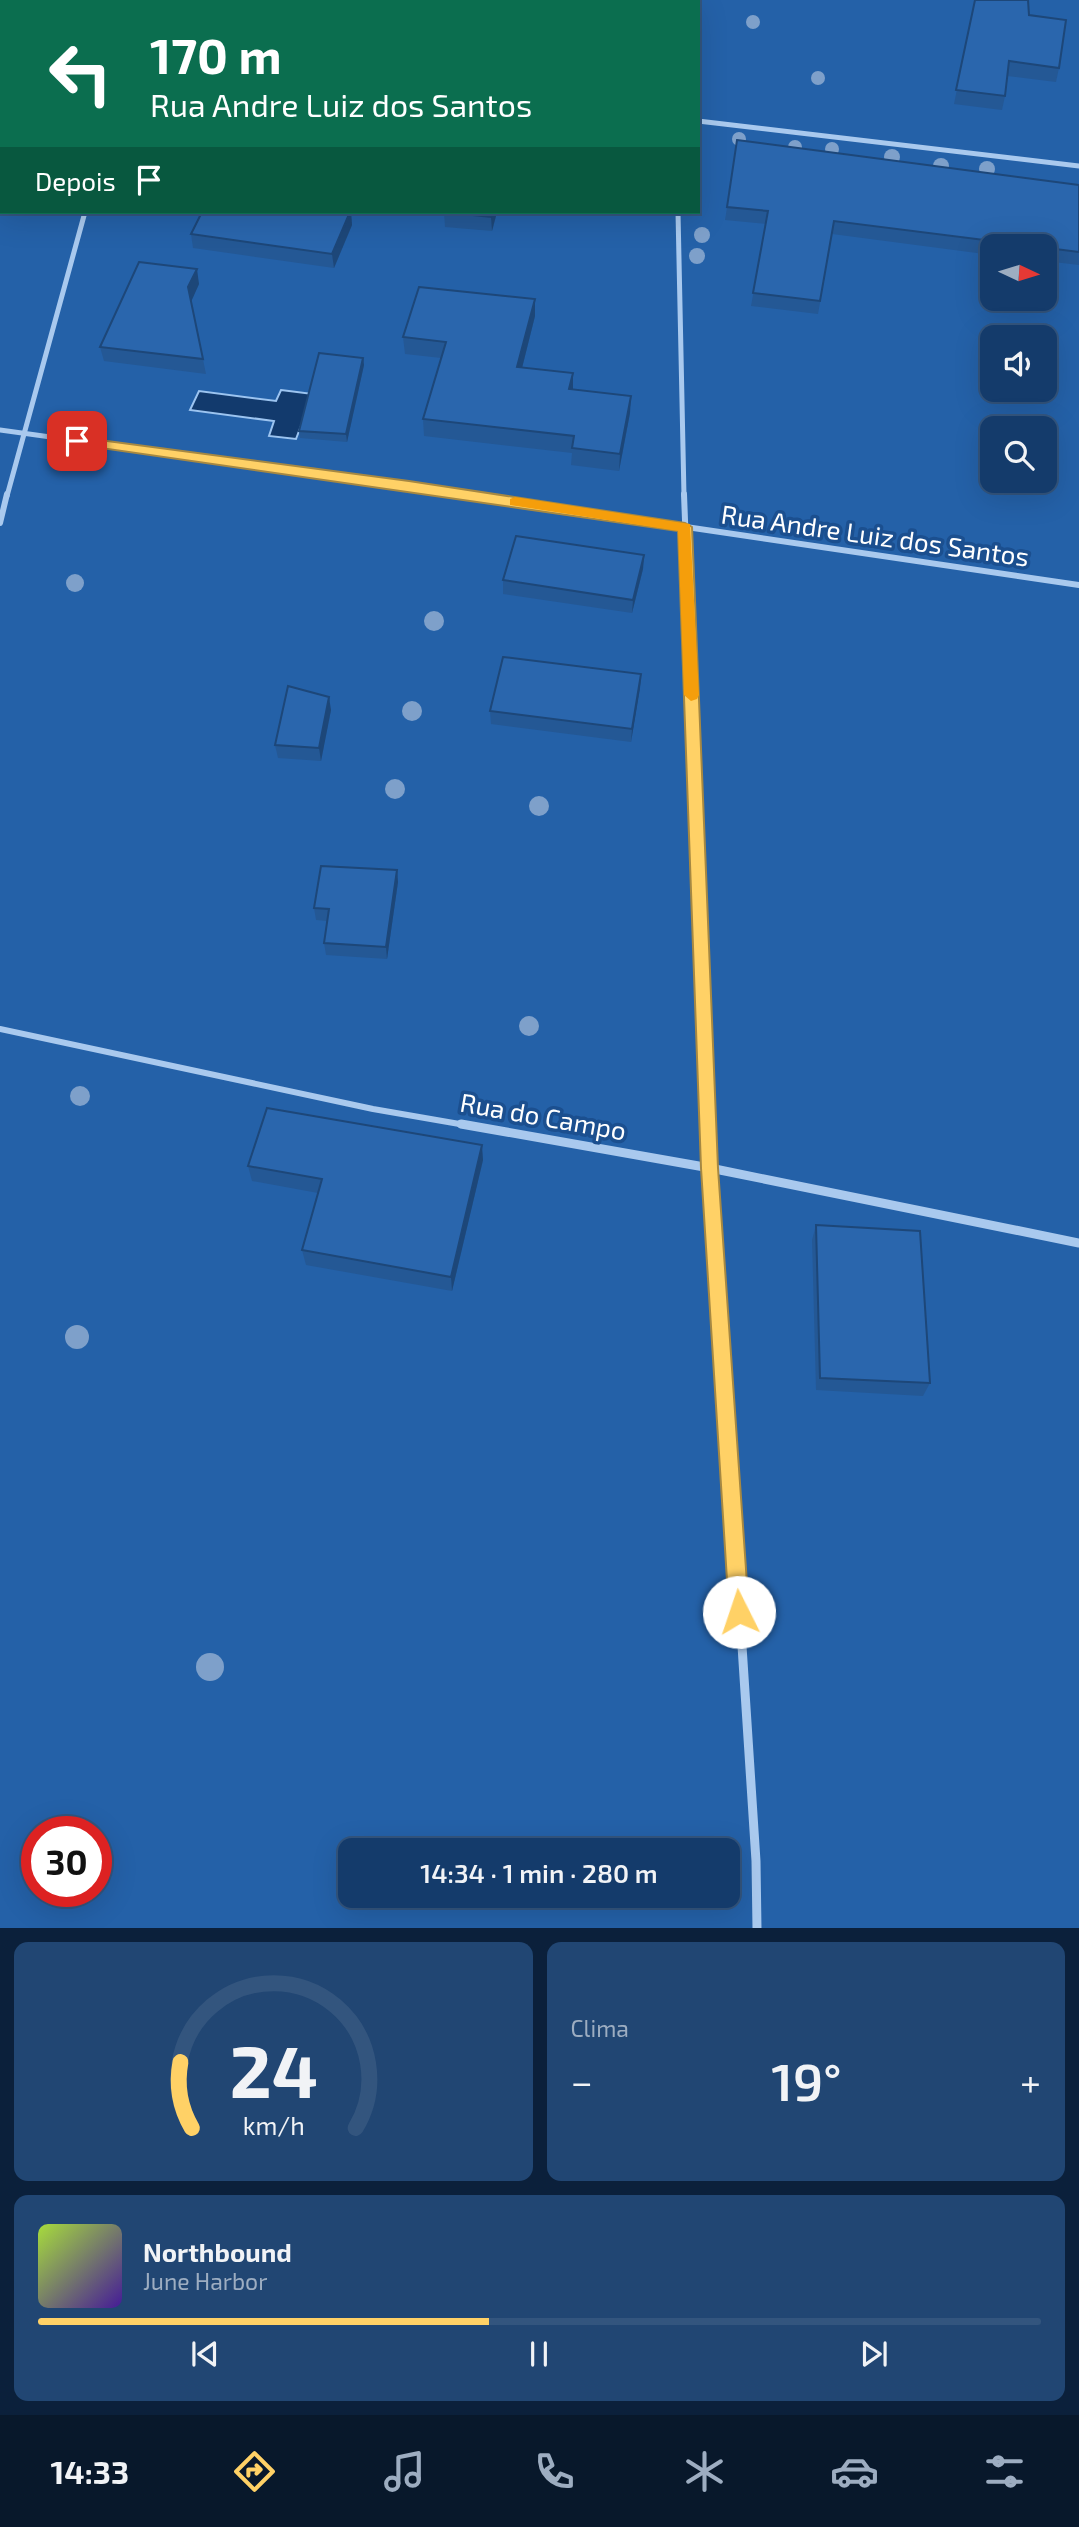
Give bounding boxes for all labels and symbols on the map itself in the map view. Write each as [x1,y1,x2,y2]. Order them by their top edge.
north arrow [980,234,1057,312]
pin [47,411,107,471]
street label: Rua Andre Luiz dos Santos [719,498,1031,571]
street label: Rua do Campo [458,1086,629,1145]
position arrow [702,1575,776,1649]
speed limit sign: 30 [21,1816,112,1907]

